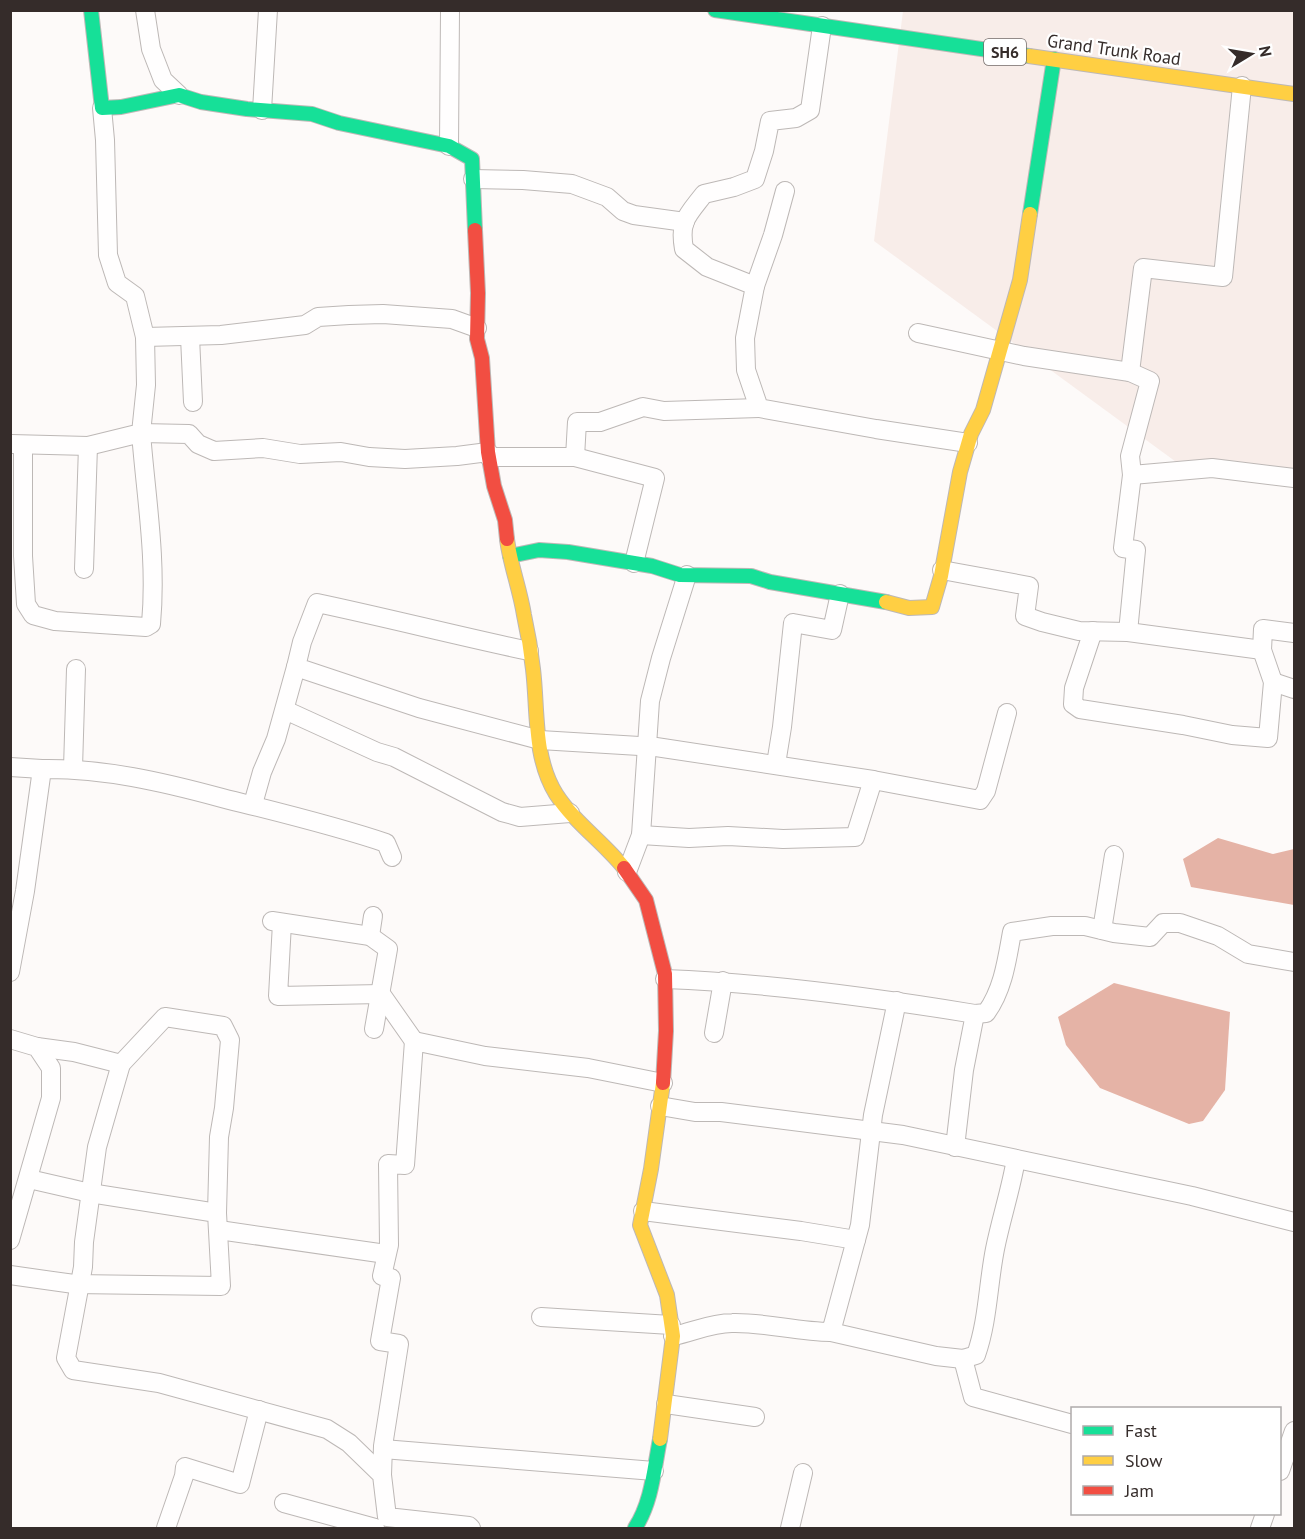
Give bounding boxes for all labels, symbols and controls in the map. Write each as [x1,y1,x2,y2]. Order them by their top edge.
north arrow [1221,24,1281,84]
street label: Grand Trunk Road [1046,29,1182,70]
road number: SH6 [984,39,1026,65]
text: N [1255,44,1277,58]
legend [1071,1407,1281,1515]
text: Fast [1125,1419,1157,1442]
text: Slow [1125,1449,1163,1472]
text: Jam [1124,1479,1154,1502]

